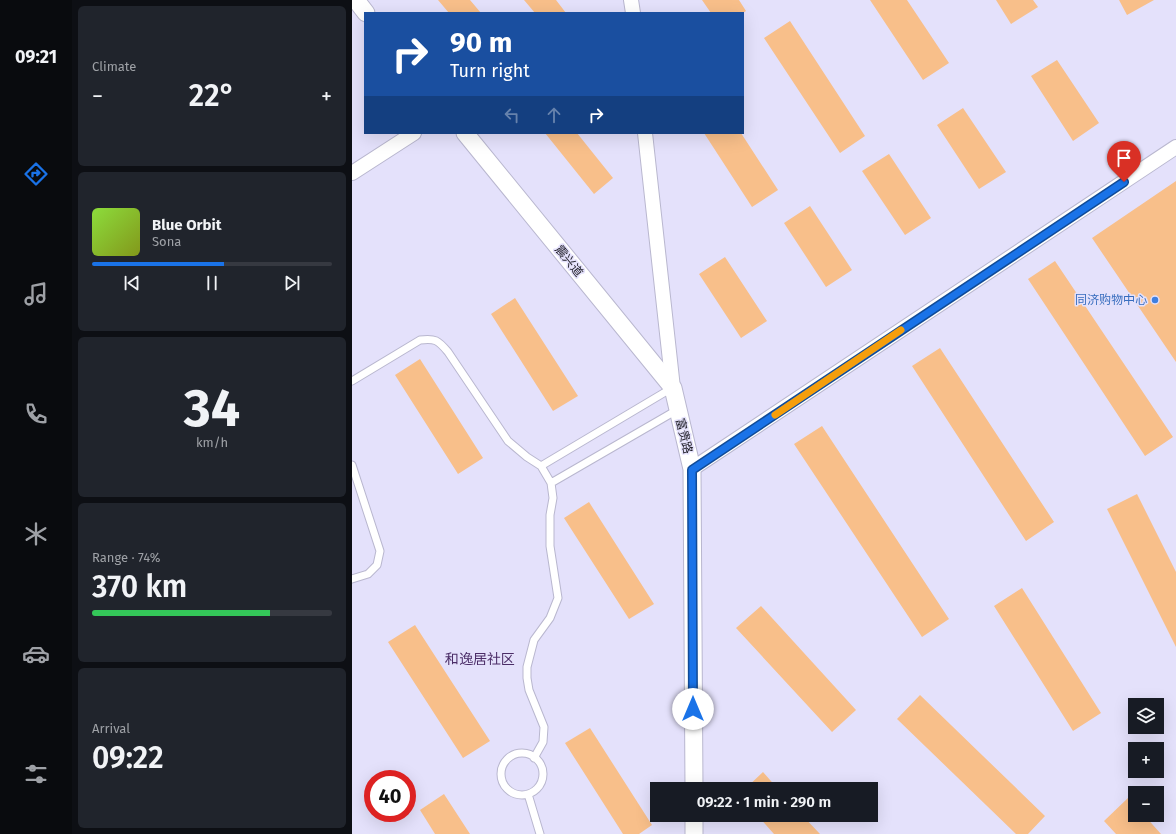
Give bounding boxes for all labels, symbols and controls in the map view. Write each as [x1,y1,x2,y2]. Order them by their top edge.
text: 90 m [450,26,512,59]
icon: right [384,28,436,80]
text: 09:21 [15,46,57,68]
text: Climate [92,59,136,74]
text: Turn right [450,60,530,82]
text: 22° [189,78,235,114]
text: − [92,83,103,110]
text: + [321,83,332,110]
icon: left [501,104,523,126]
icon: ahead [543,104,565,126]
icon: right [585,104,607,126]
pin [1107,141,1141,182]
icon: arrive [1113,147,1135,169]
icon: directions [22,160,50,188]
text: Blue Orbit [152,216,221,234]
text: Sona [152,234,181,249]
street label: 震兴道 [552,243,586,279]
icon: previous [121,272,143,294]
icon: pause [201,272,223,294]
icon: next [281,272,303,294]
icon: music [22,280,50,308]
place label: 同济购物中心 [1075,293,1147,307]
marker: 同济购物中心 [1150,295,1160,305]
text: 34 [184,377,240,440]
icon: phone [22,400,50,428]
street label: 富贵路 [673,417,695,455]
text: km/h [196,435,228,450]
icon: climate [22,520,50,548]
text: Range · 74% [92,550,160,565]
text: 370 km [92,569,187,605]
icon: car [22,640,50,668]
district label: 和逸居社区 [445,651,515,668]
position arrow [672,688,714,730]
map controls [1128,698,1164,822]
button: layers [1128,698,1164,734]
text: Arrival [92,721,130,736]
text: 09:22 [92,740,164,776]
button: + [1128,742,1164,778]
icon: filters [22,760,50,788]
speed limit sign: 40 [364,770,416,822]
button: − [1128,786,1164,822]
text: 09:22 · 1 min · 290 m [697,793,831,811]

